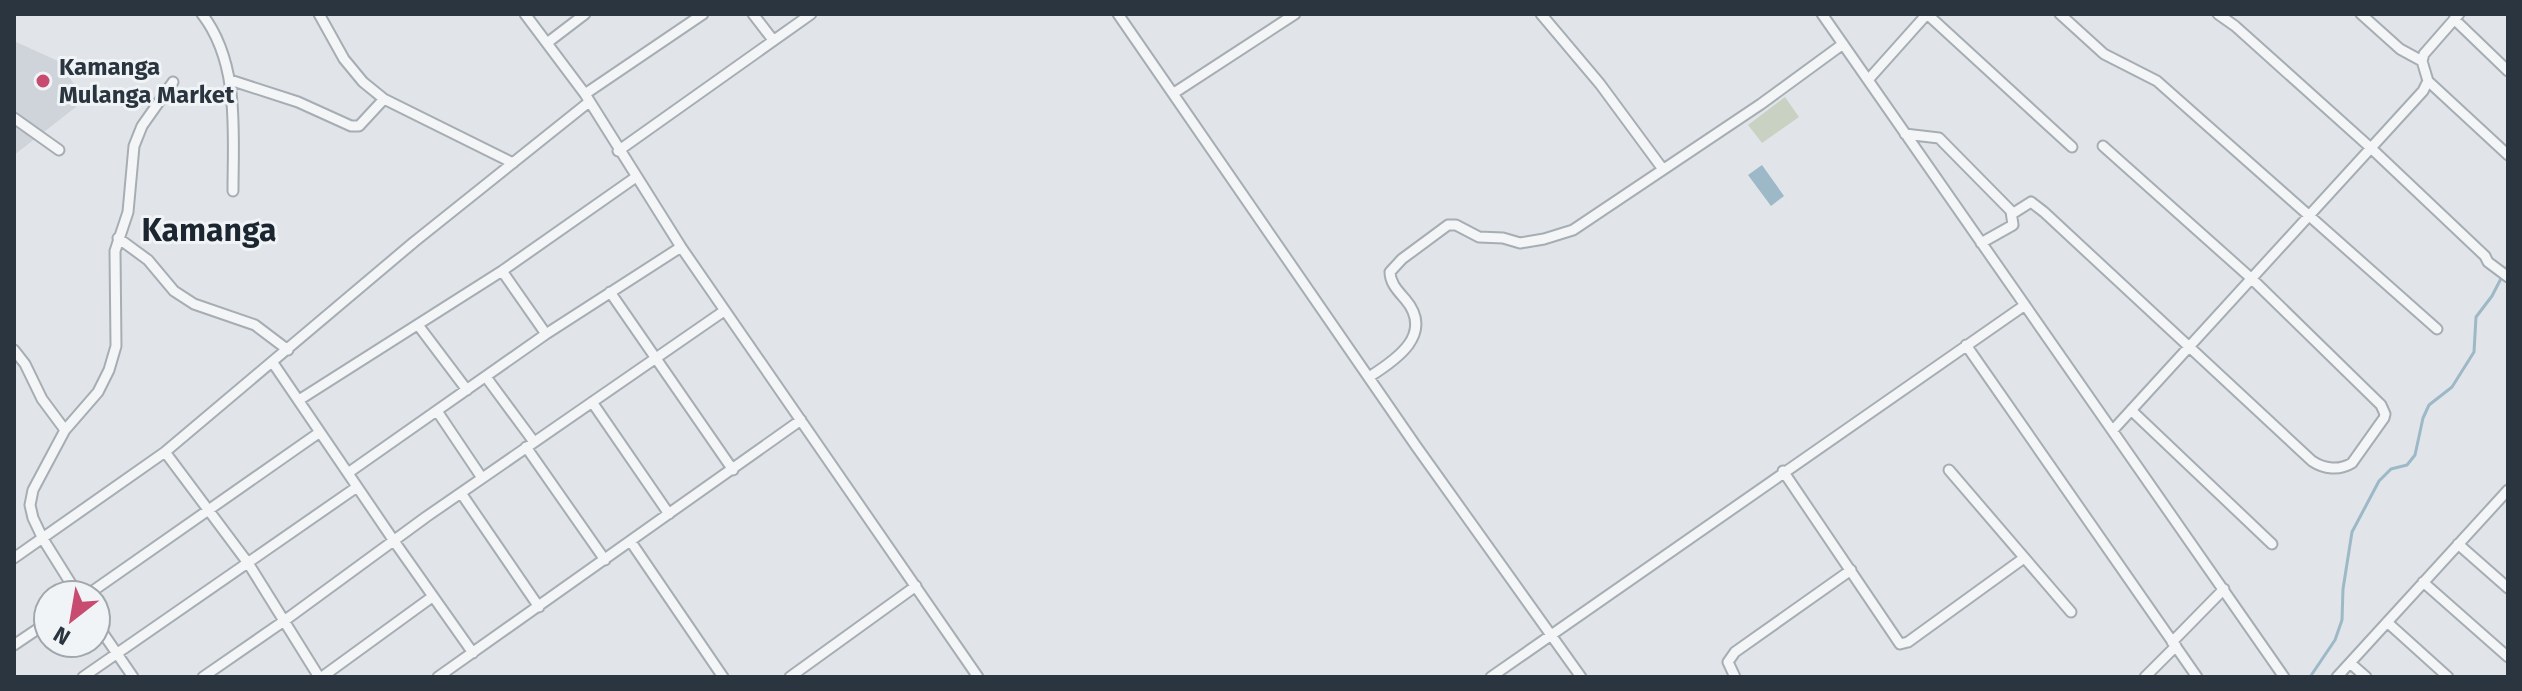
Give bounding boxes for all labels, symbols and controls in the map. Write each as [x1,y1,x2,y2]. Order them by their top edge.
place label: Kamanga Mulanga Market [59,53,235,109]
marker: Kamanga Mulanga Market [34,72,52,90]
district label: Kamanga [142,211,276,249]
north arrow [32,579,112,659]
text: N [49,620,75,651]

